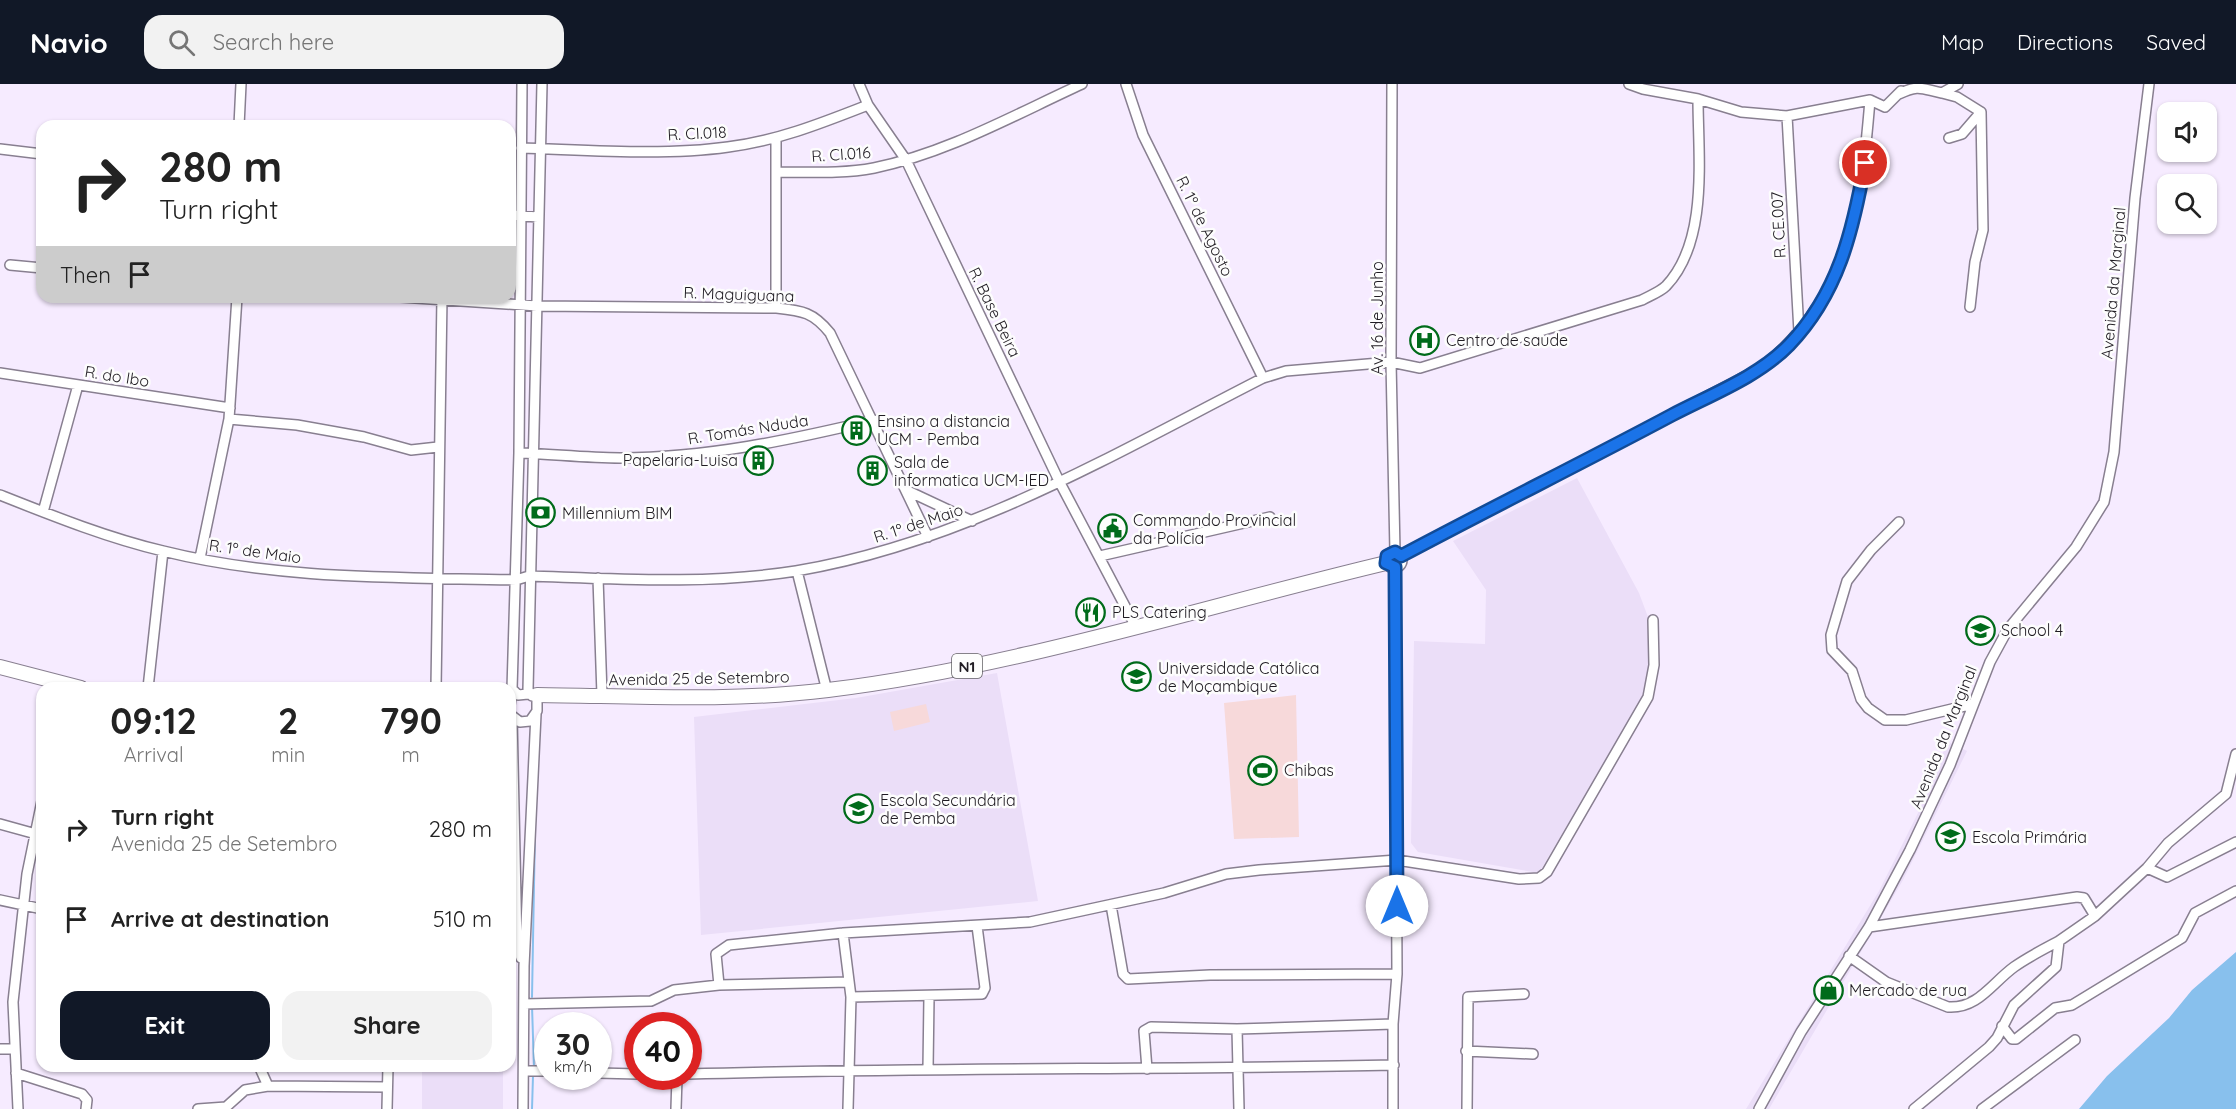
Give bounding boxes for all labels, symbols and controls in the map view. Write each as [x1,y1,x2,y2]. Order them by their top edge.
search box [144,15,564,69]
text: Navio [30,25,108,60]
icon: search [165,26,198,59]
text: Search here [213,28,334,56]
text: Map [1941,29,1984,55]
text: Directions [2017,29,2113,55]
text: Saved [2146,29,2206,55]
map controls [2157,102,2217,234]
button: sound [2157,102,2217,162]
street label: R. CI.018 [667,121,727,145]
pin [1839,137,1890,188]
text: 280 m [159,140,282,193]
street label: R. CI.016 [811,142,872,166]
icon: right [60,144,138,222]
icon: arrive [1848,146,1881,179]
street label: R. 1º de Agosto [1172,173,1238,279]
button: search [2157,174,2217,234]
street label: R. CE.007 [1766,191,1790,259]
text: Turn right [159,192,278,226]
street label: Avenida da Marginal [2096,206,2130,360]
icon: arrive [123,258,156,291]
text: Then [60,261,111,289]
street label: Av. 16 de Junho [1367,261,1387,375]
street label: R. Base Beira [965,264,1025,360]
street label: R. Maguiguana [683,282,795,306]
hospital icon: Centro de saude [1409,324,1441,356]
place label: Centro de saude [1446,330,1568,350]
street label: R. do Ibo [83,361,151,391]
street label: R. Tomás Nduda [686,410,810,448]
place label: Ensino a distancia UCM - Pemba [877,411,1010,449]
building icon: Ensino a distancia UCM - Pemba [840,414,872,446]
building icon: Papelaria-Luisa [743,444,775,476]
place label: Papelaria-Luisa [623,450,738,470]
place label: Sala de informatica UCM-IED [894,452,1049,490]
building icon: Sala de informatica UCM-IED [857,455,889,487]
bank icon: Millennium BIM [525,497,557,529]
street label: R. 1º de Maio [871,499,965,547]
place label: Millennium BIM [562,503,673,523]
place label: Commando Provincial da Polícia [1133,510,1296,548]
public building icon: Commando Provincial da Polícia [1096,513,1128,545]
street label: R. 1º de Maio [208,535,302,567]
restaurant icon: PLS Catering [1075,596,1107,628]
place label: PLS Catering [1112,602,1207,622]
school or university icon: School 4 [1964,614,1996,646]
place label: School 4 [2001,620,2063,640]
road number: N1 [952,654,982,678]
place label: Universidade Católica de Moçambique [1158,658,1319,696]
school or university icon: Universidade Católica de Moçambique [1121,661,1153,693]
street label: Avenida da Marginal [1905,663,1981,811]
street label: Avenida 25 de Setembro [608,666,790,690]
text: 09:12 [110,698,197,743]
text: 2 [278,698,299,743]
text: 790 [379,698,442,743]
text: Arrival [124,742,184,767]
text: min [271,742,305,767]
text: m [402,742,420,767]
sports icon: Chibas [1247,754,1279,786]
place label: Chibas [1284,760,1334,780]
place label: Escola Secundária de Pemba [880,790,1016,828]
school or university icon: Escola Secundária de Pemba [843,793,875,825]
text: Turn right [111,803,215,831]
icon: right [60,813,93,846]
text: 280 m [429,815,492,843]
school or university icon: Escola Primária [1935,821,1967,853]
place label: Escola Primária [1972,827,2087,847]
text: Avenida 25 de Setembro [111,831,337,856]
position arrow [1365,874,1429,938]
icon: arrive [60,903,93,936]
text: Arrive at destination [111,905,329,933]
text: 510 m [433,905,492,933]
shop icon: Mercado de rua [1812,974,1844,1006]
place label: Mercado de rua [1849,980,1967,1000]
button: Exit [60,991,270,1060]
button: Share [282,991,492,1060]
speed limit sign: 40 [624,1012,702,1090]
text: 30 [556,1025,590,1063]
text: km/h [554,1057,592,1076]

